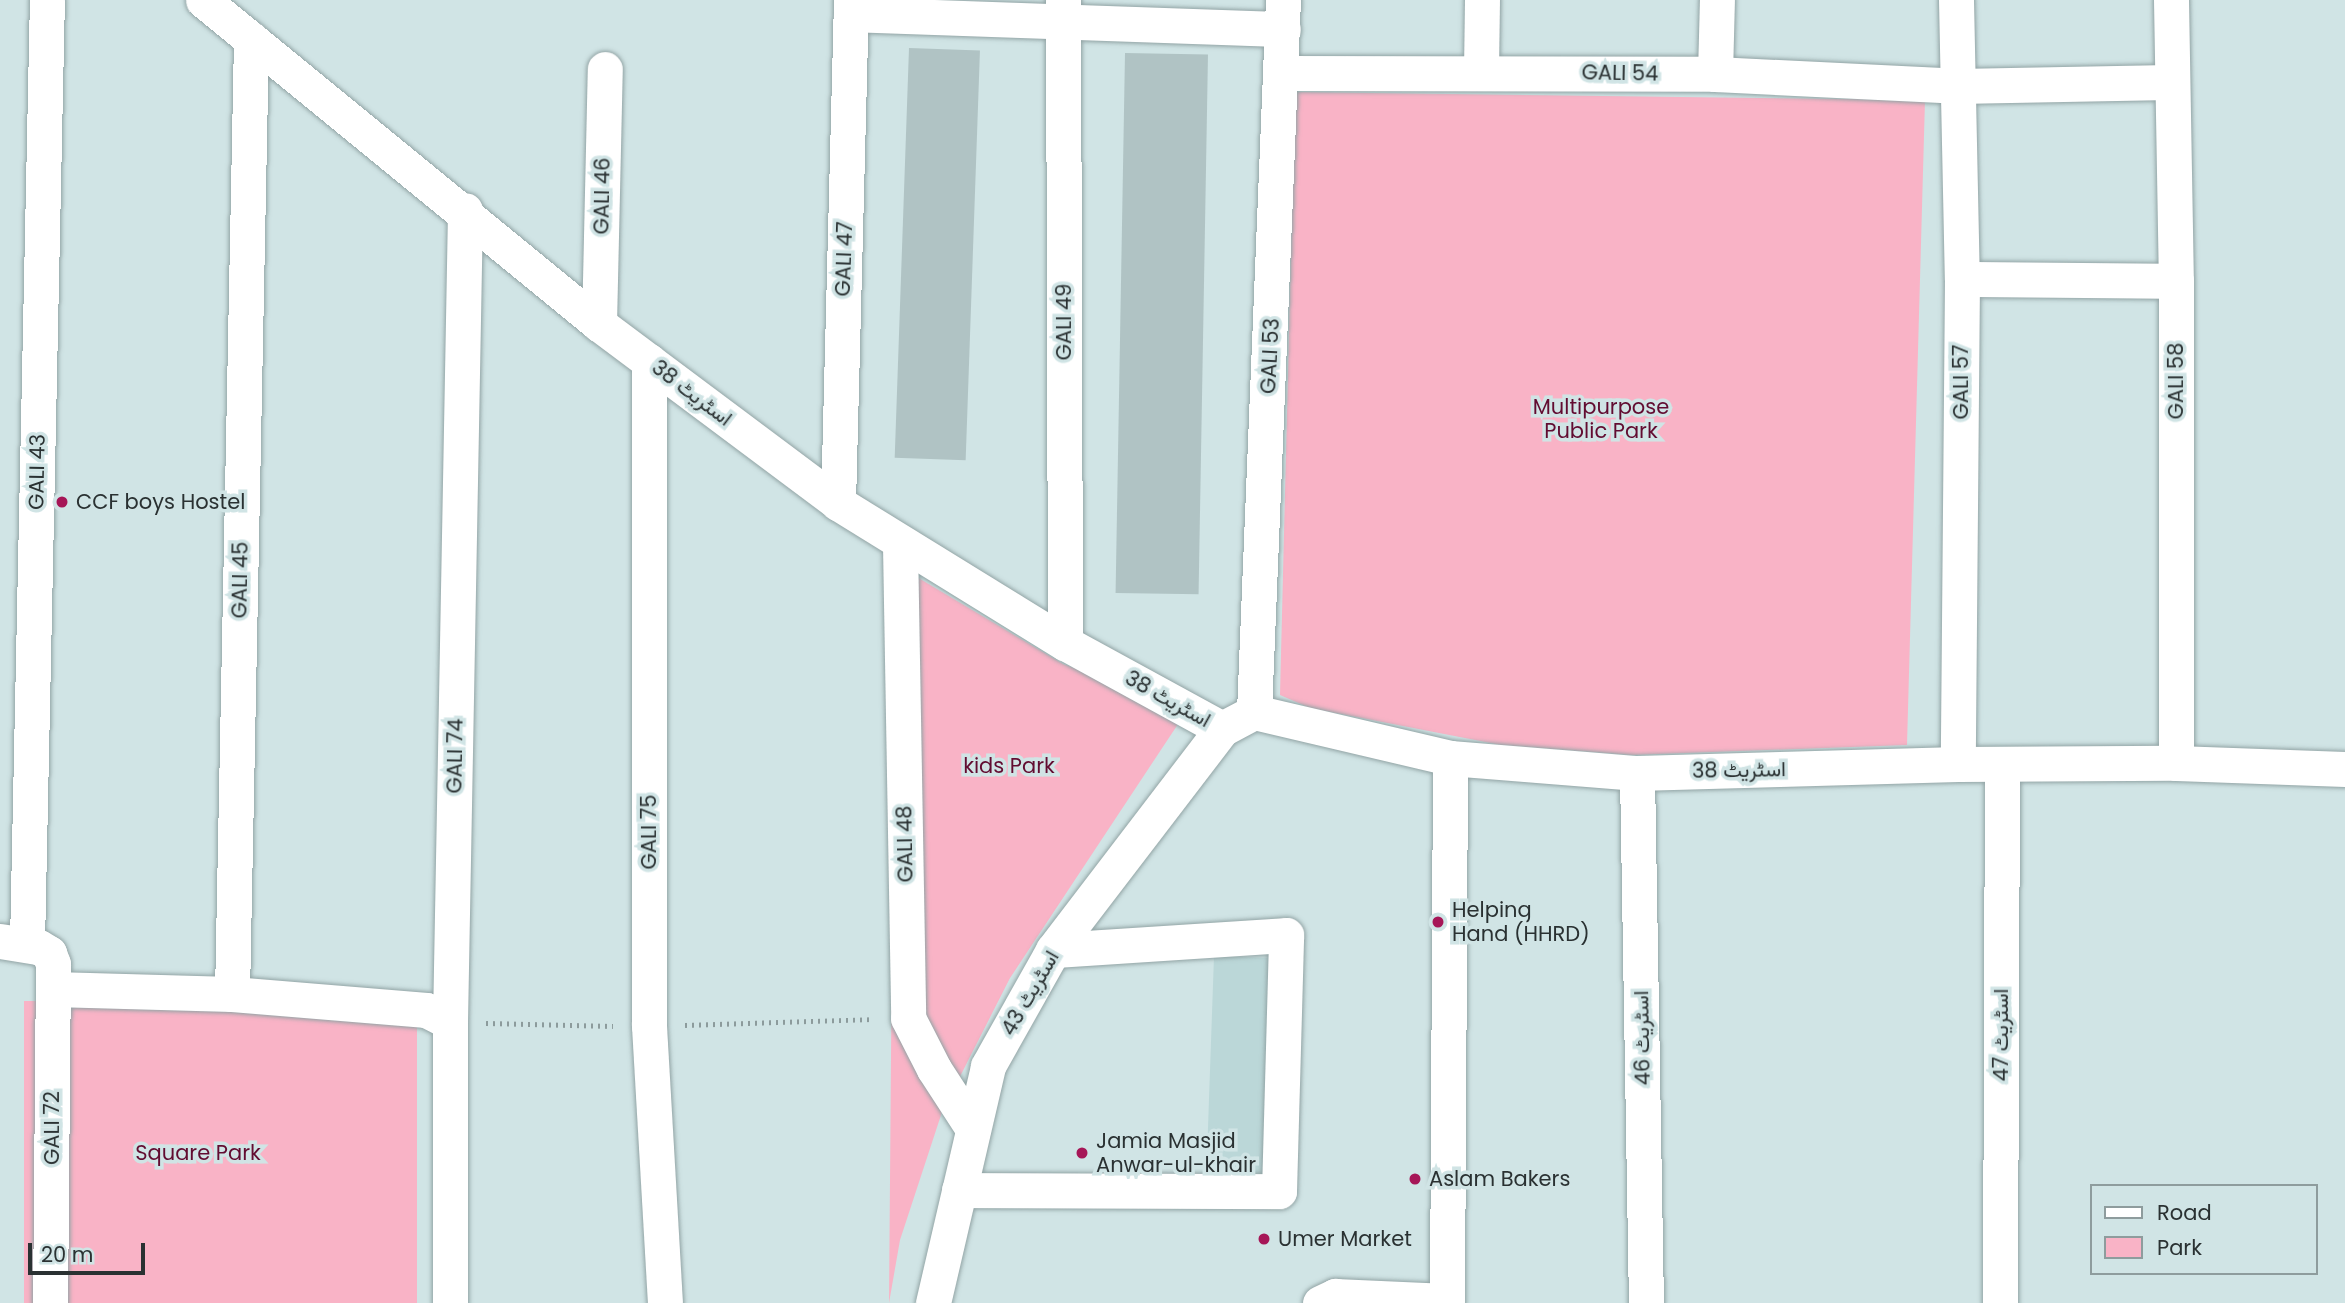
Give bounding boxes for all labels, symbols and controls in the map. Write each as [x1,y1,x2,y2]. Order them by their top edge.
street label: GALI 54 [1581,60,1659,86]
street label: GALI 46 [589,157,615,235]
street label: GALI 47 [830,221,858,297]
street label: GALI 49 [1051,284,1077,360]
street label: GALI 53 [1255,317,1285,395]
street label: GALI 58 [2163,343,2189,419]
street label: GALI 57 [1948,345,1974,419]
street label: اسٹریٹ 38 [647,355,737,431]
park label: Multipurpose Public Park [1533,394,1669,444]
street label: GALI 43 [24,434,50,510]
place label: CCF boys Hostel [76,489,245,515]
marker: CCF boys Hostel [54,494,70,510]
street label: GALI 45 [227,541,253,619]
street label: اسٹریٹ 38 [1121,665,1215,733]
street label: GALI 74 [442,718,468,794]
park label: kids Park [963,753,1055,779]
street label: اسٹریٹ 38 [1692,757,1786,783]
street label: GALI 75 [636,795,662,869]
street label: GALI 48 [892,805,918,883]
place label: Helping Hand (HHRD) [1452,897,1590,947]
marker: Helping Hand (HHRD) [1430,914,1446,930]
street label: اسٹریٹ 43 [996,946,1064,1040]
street label: اسٹریٹ 47 [1988,989,2014,1081]
street label: اسٹریٹ 46 [1629,990,1655,1086]
street label: GALI 72 [39,1091,65,1165]
place label: Jamia Masjid Anwar-ul-khair [1096,1128,1256,1178]
park label: Square Park [135,1140,261,1166]
marker: Jamia Masjid Anwar-ul-khair [1074,1145,1090,1161]
place label: Aslam Bakers [1429,1166,1570,1192]
marker: Aslam Bakers [1407,1171,1423,1187]
legend [2090,1184,2317,1275]
text: Road [2157,1198,2212,1227]
place label: Umer Market [1278,1226,1412,1252]
scale bar [32,1230,149,1274]
marker: Umer Market [1256,1231,1272,1247]
text: Park [2157,1233,2202,1262]
text: 20 m [41,1240,94,1269]

